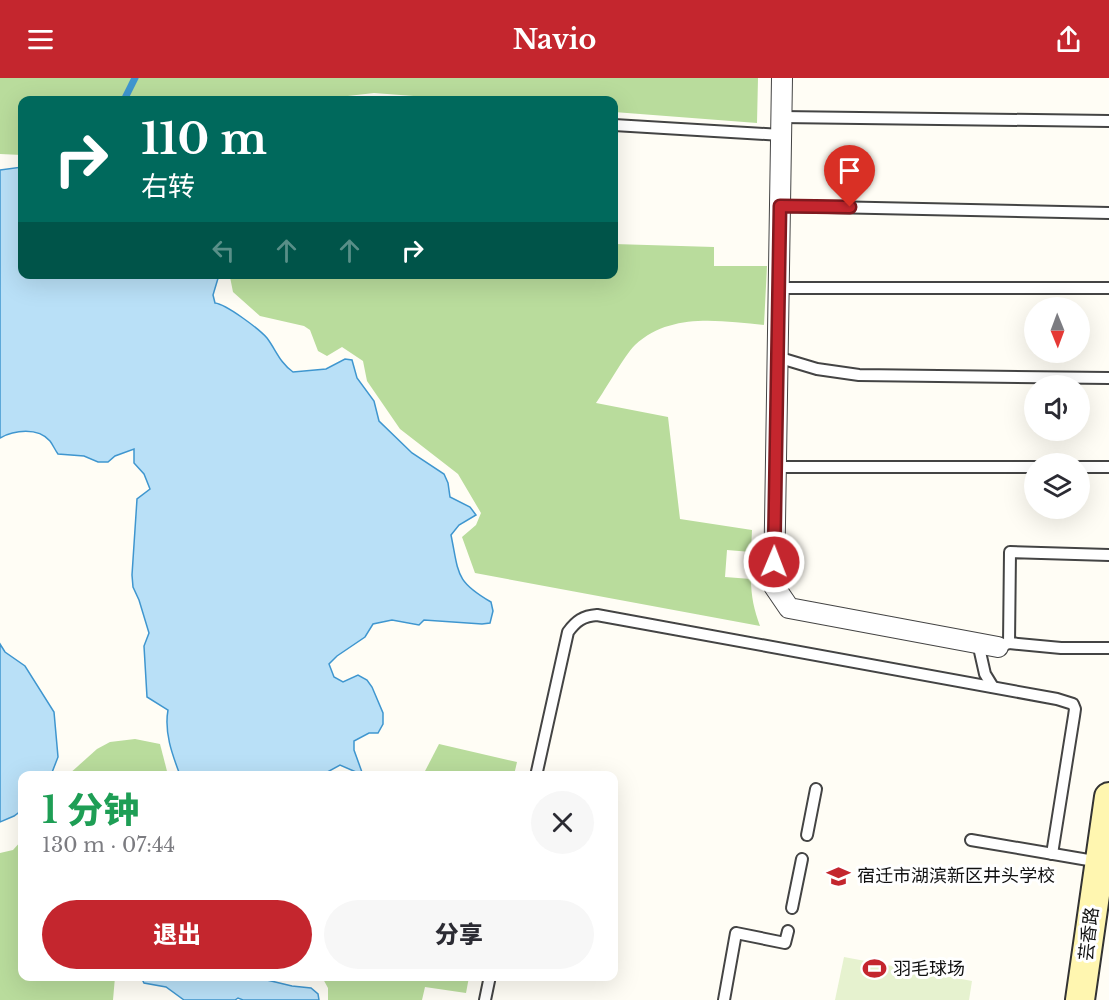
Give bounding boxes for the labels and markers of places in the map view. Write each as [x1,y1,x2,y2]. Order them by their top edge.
pin [824,145,875,207]
school or university icon: 宿迁市湖滨新区井头学校 [826,863,852,889]
place label: 宿迁市湖滨新区井头学校 [857,865,1055,887]
sports icon: 羽毛球场 [862,956,888,982]
place label: 羽毛球场 [893,958,965,980]

